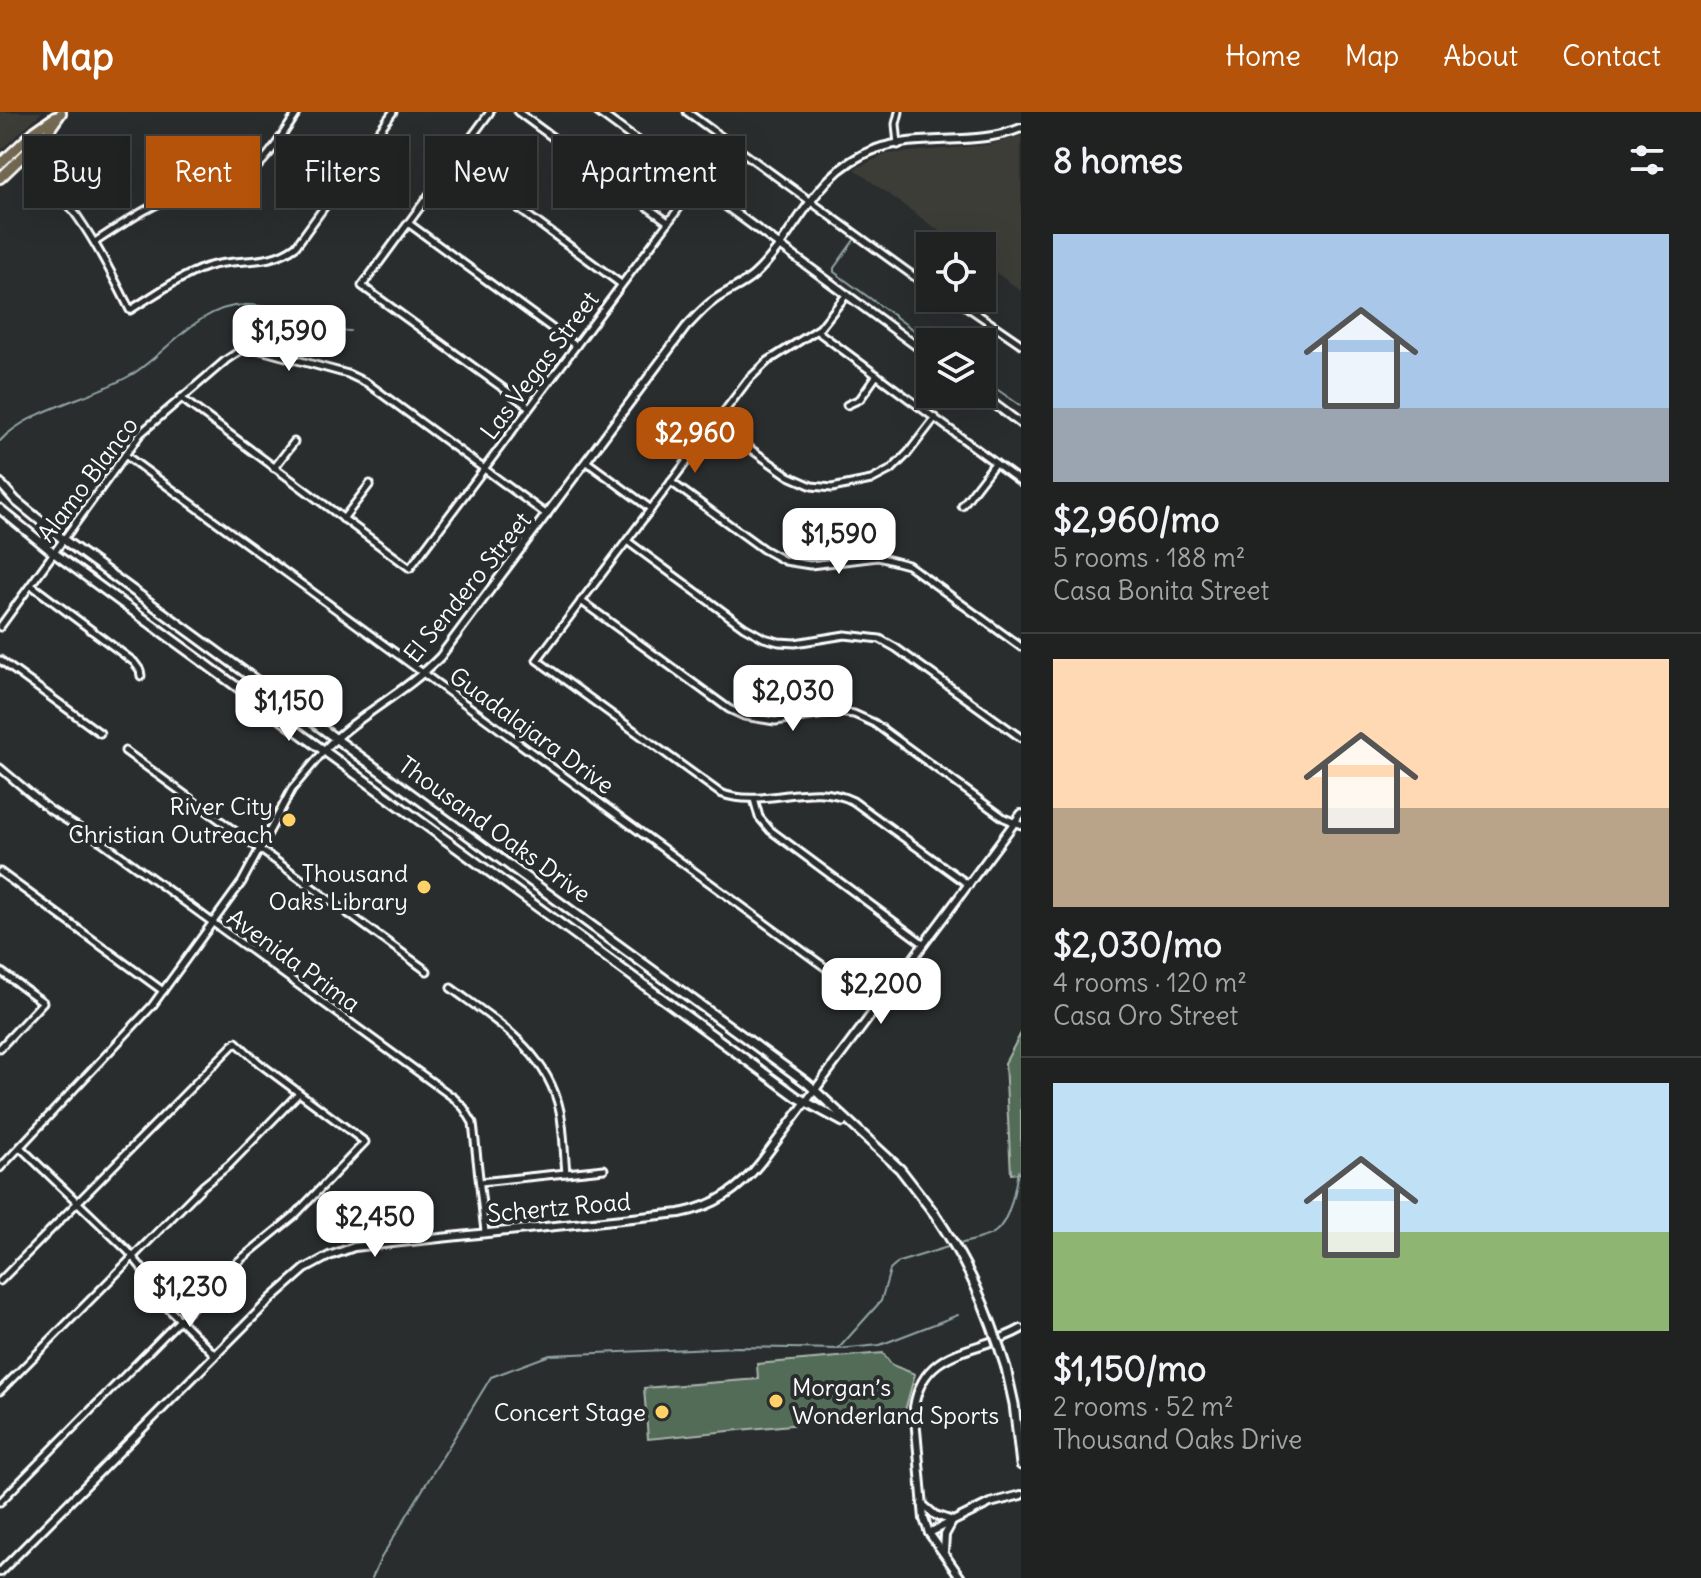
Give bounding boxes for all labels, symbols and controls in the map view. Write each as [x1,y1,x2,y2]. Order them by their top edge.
text: Map [40,33,114,80]
text: Home [1225,38,1301,74]
text: Map [1345,38,1399,74]
text: About [1443,38,1518,74]
text: Contact [1562,38,1661,74]
chip: Buy [24,136,130,208]
chip: Rent [146,136,260,208]
chip: Filters [276,136,409,208]
chip: New [425,136,537,208]
chip: Apartment [553,136,745,208]
icon: filters [1625,138,1669,182]
text: 8 homes [1053,139,1183,182]
map controls [916,232,996,408]
button: locate [916,232,996,312]
street label: Las Vegas Street [473,285,605,445]
icon: home [1289,286,1433,430]
pin: $1,590 [224,305,354,373]
text: $1,590 [251,314,327,347]
button: layers [916,328,996,408]
pin: $2,960 [630,407,760,475]
street label: Alamo Blanco [30,411,144,547]
text: $2,960 [654,416,736,449]
text: $2,960/mo [1053,498,1220,541]
street label: El Sendero Street [397,506,537,668]
pin: $1,590 [774,508,904,576]
text: $1,590 [801,517,877,550]
text: 5 rooms · 188 m² [1053,541,1246,574]
text: Casa Bonita Street [1053,574,1269,607]
street label: Guadalajara Drive [444,660,620,800]
pin: $2,030 [728,665,858,733]
text: $2,030 [751,674,835,707]
pin: $1,150 [224,675,354,743]
text: $1,150 [253,684,325,717]
icon: home [1289,711,1433,855]
street label: Thousand Oaks Drive [393,749,597,909]
place label: River City Christian Outreach [68,791,273,849]
marker: River City Christian Outreach [280,811,298,829]
place label: Thousand Oaks Library [269,858,408,916]
marker: Thousand Oaks Library [415,878,433,896]
street label: Avenida Prima [222,902,366,1018]
text: $2,030/mo [1053,923,1222,966]
pin: $2,200 [816,958,946,1026]
text: 4 rooms · 120 m² [1053,966,1247,999]
text: $2,200 [840,967,922,1000]
text: Casa Oro Street [1053,999,1238,1032]
icon: home [1289,1135,1433,1279]
street label: Schertz Road [486,1186,632,1228]
pin: $2,450 [310,1191,440,1259]
text: $2,450 [335,1200,415,1233]
pin: $1,230 [125,1261,255,1329]
text: $1,230 [152,1270,228,1303]
text: $1,150/mo [1053,1347,1206,1390]
place label: Morgan’s Wonderland Sports [792,1372,999,1430]
text: 2 rooms · 52 m² [1053,1390,1234,1423]
marker: Morgan’s Wonderland Sports [767,1392,785,1410]
place label: Concert Stage [494,1397,646,1427]
marker: Concert Stage [653,1403,671,1421]
text: Thousand Oaks Drive [1053,1423,1302,1456]

